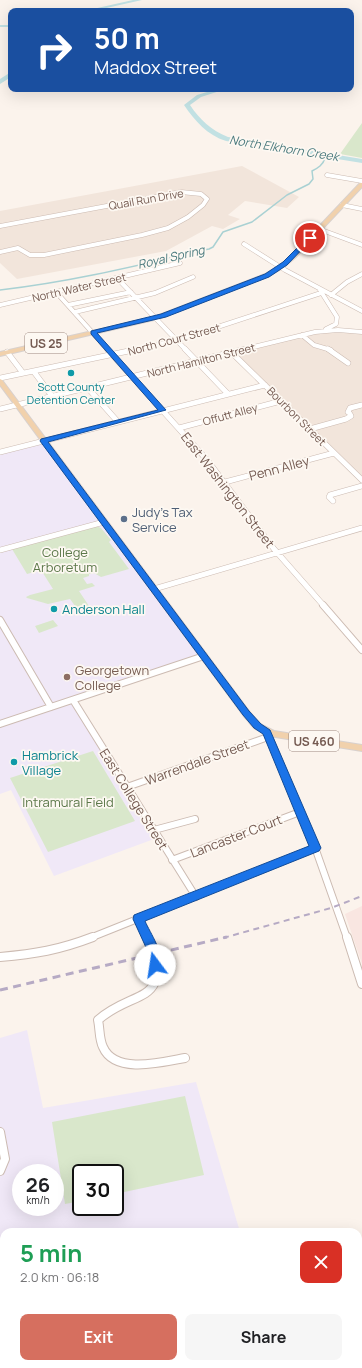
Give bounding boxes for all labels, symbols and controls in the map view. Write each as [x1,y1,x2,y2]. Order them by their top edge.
text: 50 m [94,19,160,57]
icon: right [28,24,80,76]
text: Maddox Street [94,55,217,79]
water label: North Elkhorn Creek [228,131,342,165]
street label: Quail Run Drive [107,185,185,213]
pin [293,221,327,255]
icon: arrive [299,227,321,249]
water label: Royal Spring [136,241,207,273]
street label: North Water Street [30,269,128,305]
street label: North Court Street [126,319,222,359]
road number: US 25 [25,333,67,353]
street label: North Hamilton Street [145,339,257,381]
marker: Scott County Detention Center [66,368,76,378]
place label: Scott County Detention Center [27,379,115,407]
street label: Bourbon Street [264,383,330,449]
street label: Offutt Alley [201,399,259,429]
street label: East Washington Street [177,428,279,552]
street label: Penn Alley [247,451,311,485]
place label: Judy's Tax Service [132,503,193,536]
marker: Judy's Tax Service [119,514,129,524]
park label: College Arboretum [33,543,97,576]
place label: Anderson Hall [62,600,145,618]
marker: Anderson Hall [49,604,59,614]
place label: Georgetown College [75,661,149,694]
marker: Georgetown College [62,672,72,682]
road number: US 460 [289,731,339,751]
street label: Warrendale Street [142,735,252,789]
street label: East College Street [96,745,172,853]
place label: Hambrick Village [22,746,79,779]
marker: Hambrick Village [9,757,19,767]
park label: Intramural Field [22,793,114,811]
street label: Lancaster Court [187,810,285,862]
position arrow [134,944,176,986]
speed limit sign: 30 [72,1164,124,1216]
text: 26 [26,1171,50,1198]
text: km/h [26,1193,50,1207]
text: 5 min [20,1236,82,1269]
button: close [300,1241,342,1283]
text: 2.0 km · 06:18 [20,1268,99,1286]
button: Exit [20,1314,177,1360]
button: Share [185,1314,342,1360]

